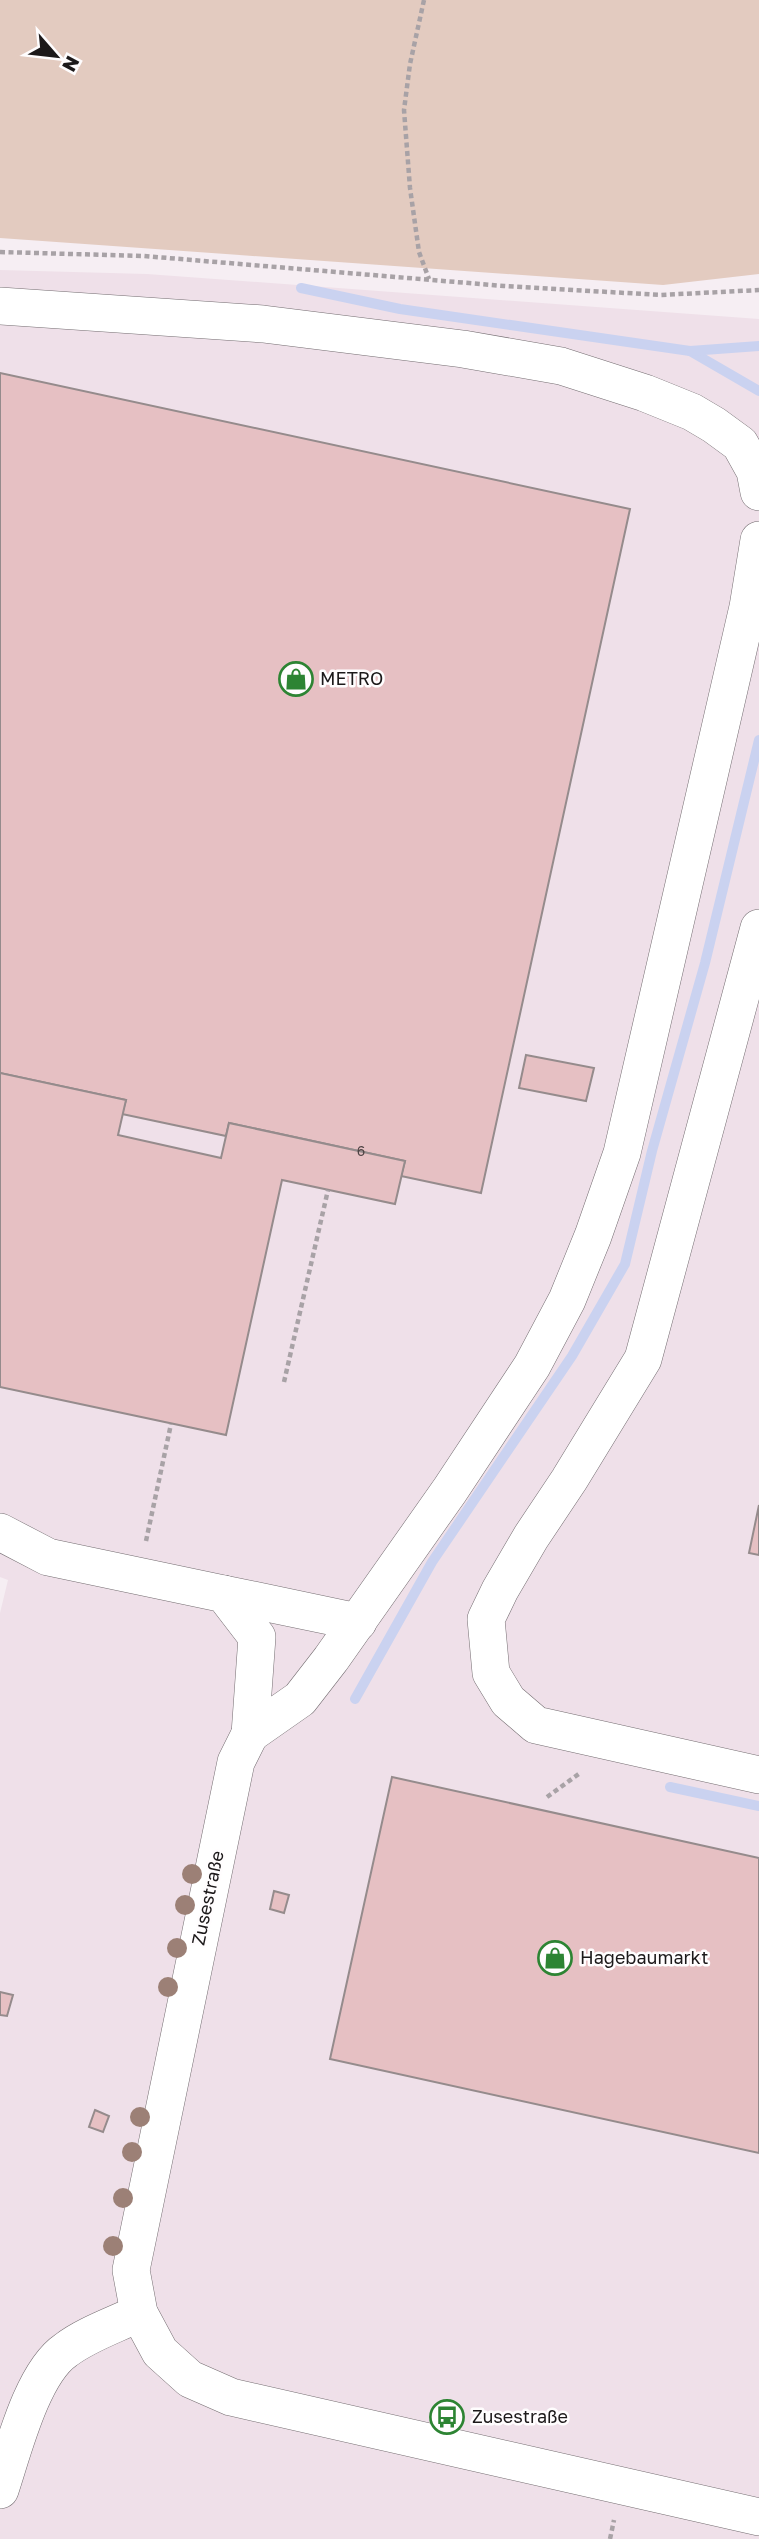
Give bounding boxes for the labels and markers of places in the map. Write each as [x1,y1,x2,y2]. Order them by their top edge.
shop icon: METRO [277,660,315,698]
place label: METRO [320,667,383,689]
shop icon: Hagebaumarkt [536,1939,574,1977]
place label: Hagebaumarkt [580,1946,708,1968]
bus stop icon: Zusestraße [428,2398,466,2436]
place label: Zusestraße [472,2405,568,2427]

